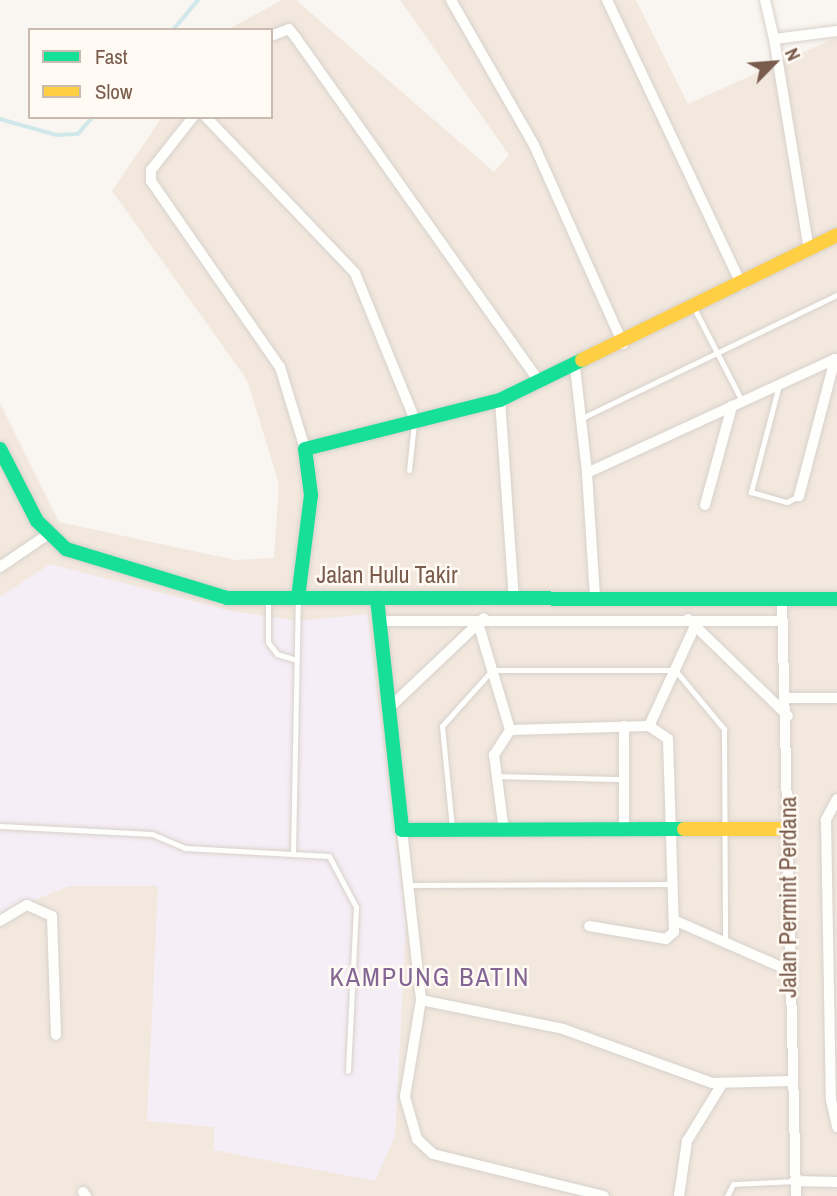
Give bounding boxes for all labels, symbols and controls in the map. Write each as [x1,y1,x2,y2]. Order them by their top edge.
legend [28,28,273,119]
north arrow [739,28,809,98]
text: Fast [95,42,128,71]
text: N [779,44,807,65]
text: Slow [95,77,132,106]
street label: Jalan Hulu Takir [316,561,458,589]
street label: Jalan Permint Perdana [774,796,802,998]
district label: KAMPUNG BATIN [331,961,529,993]

